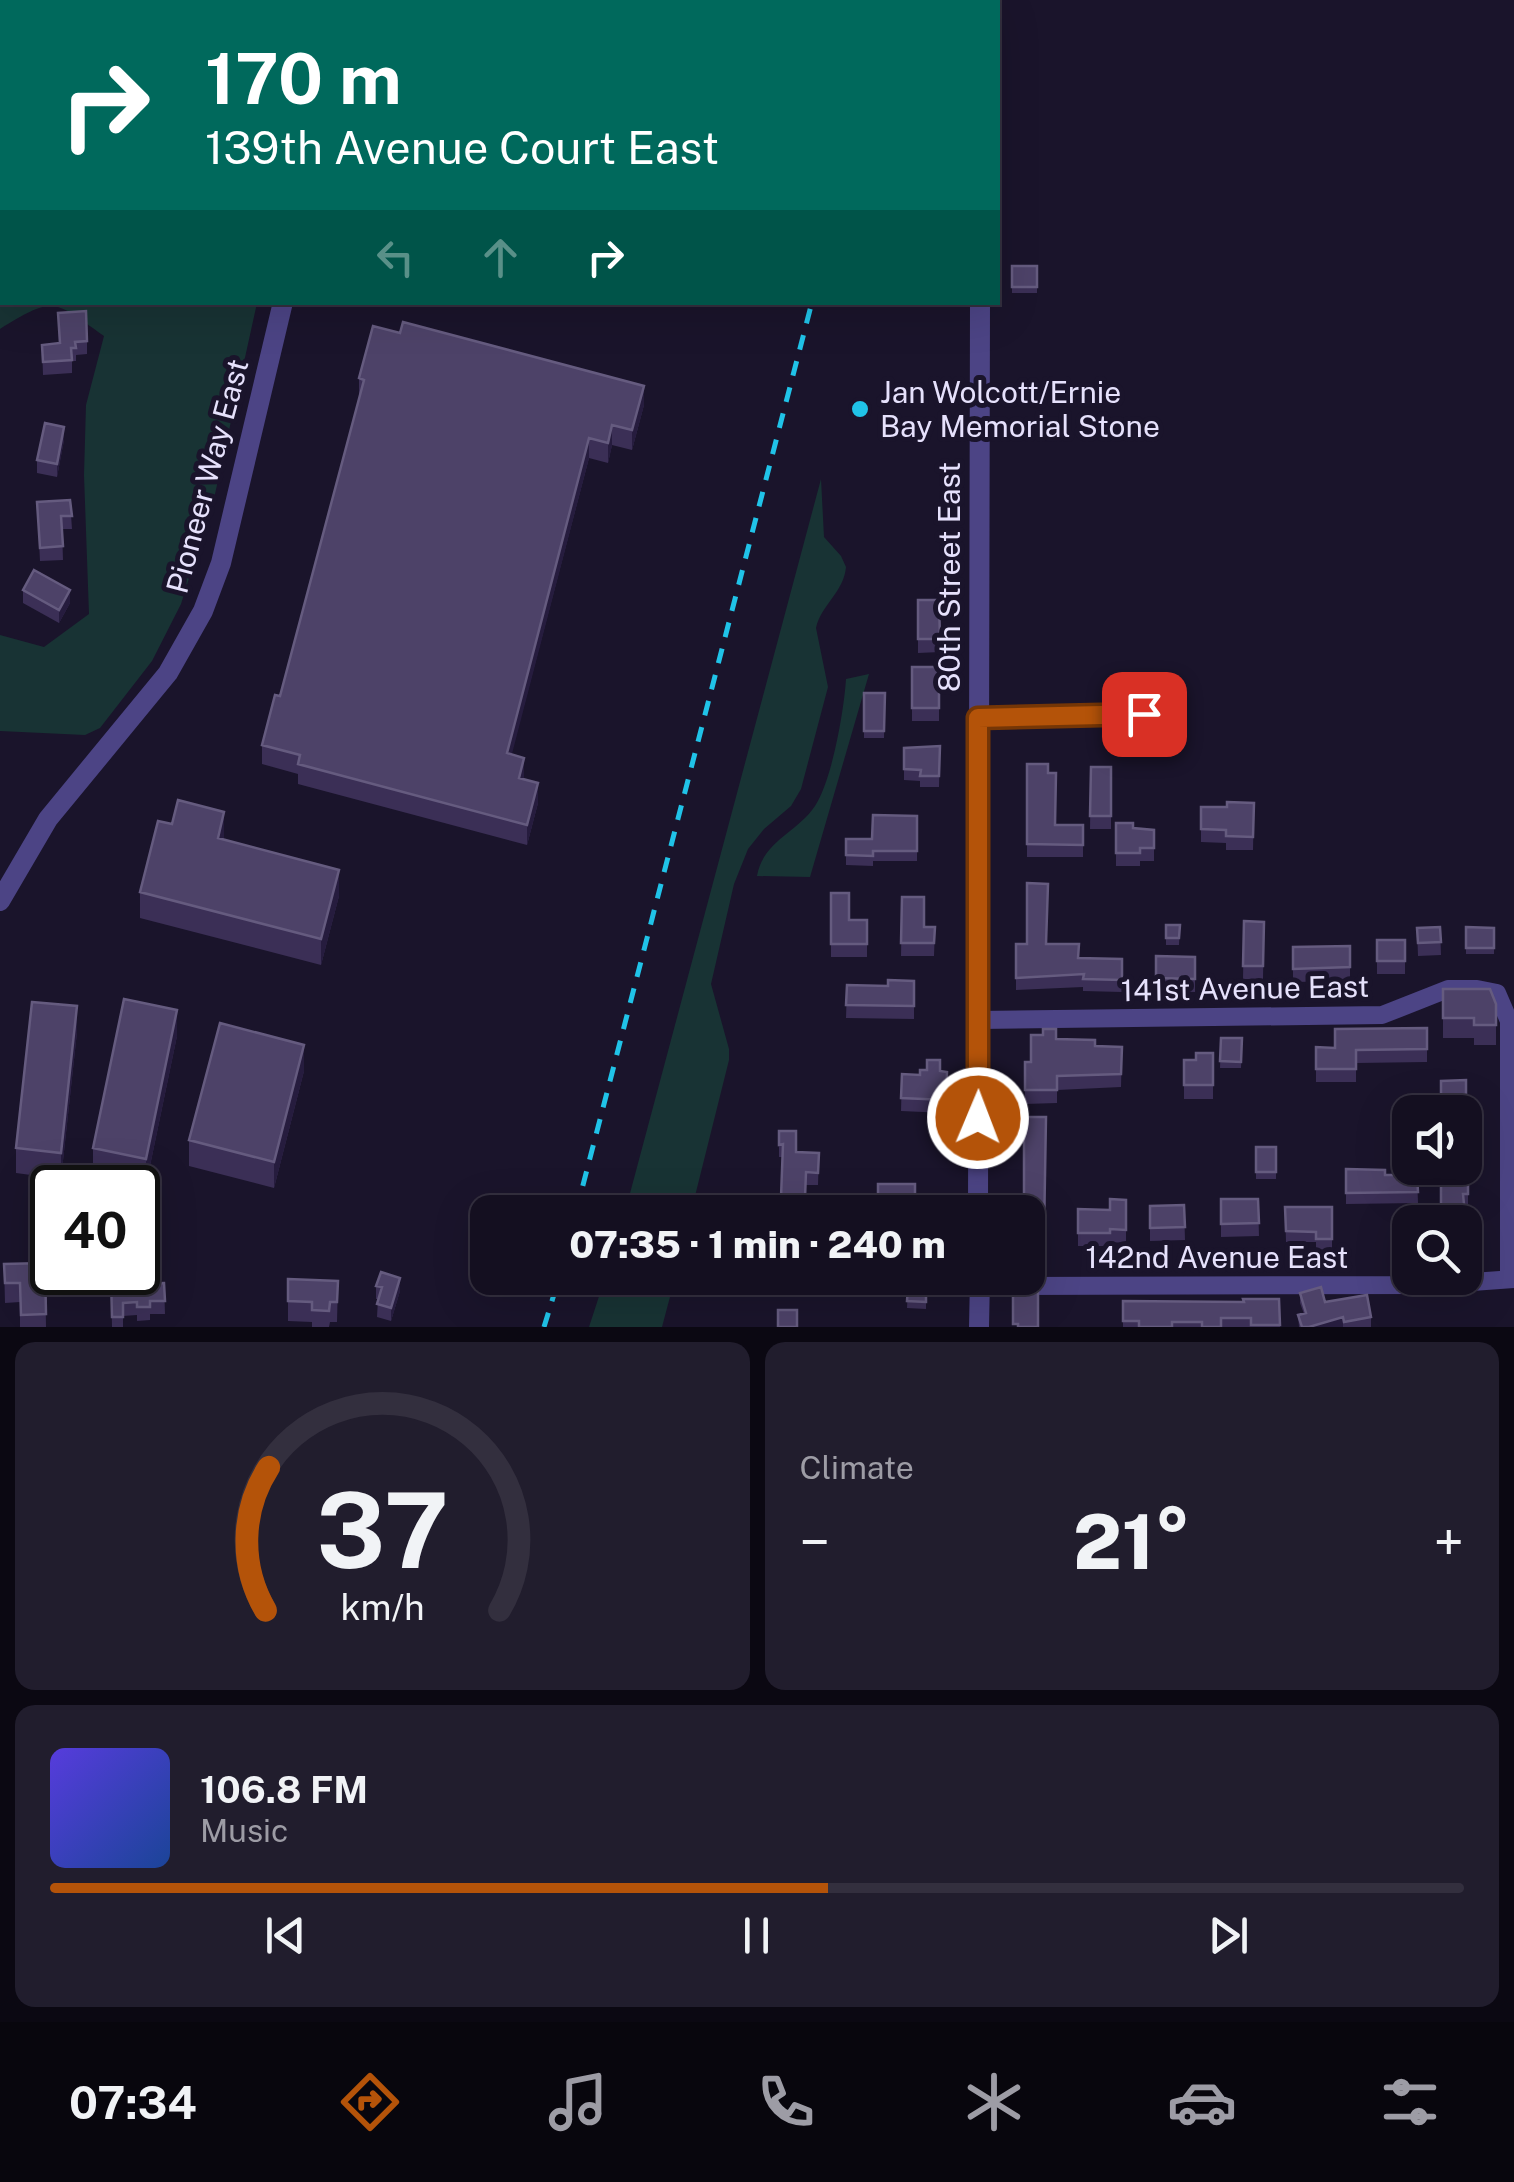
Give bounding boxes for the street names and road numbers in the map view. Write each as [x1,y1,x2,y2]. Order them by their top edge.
street label: Pioneer Way East [158,355,256,597]
street label: 80th Street East [931,462,967,692]
street label: 141st Avenue East [1120,968,1370,1008]
street label: 142nd Avenue East [1086,1239,1348,1275]

